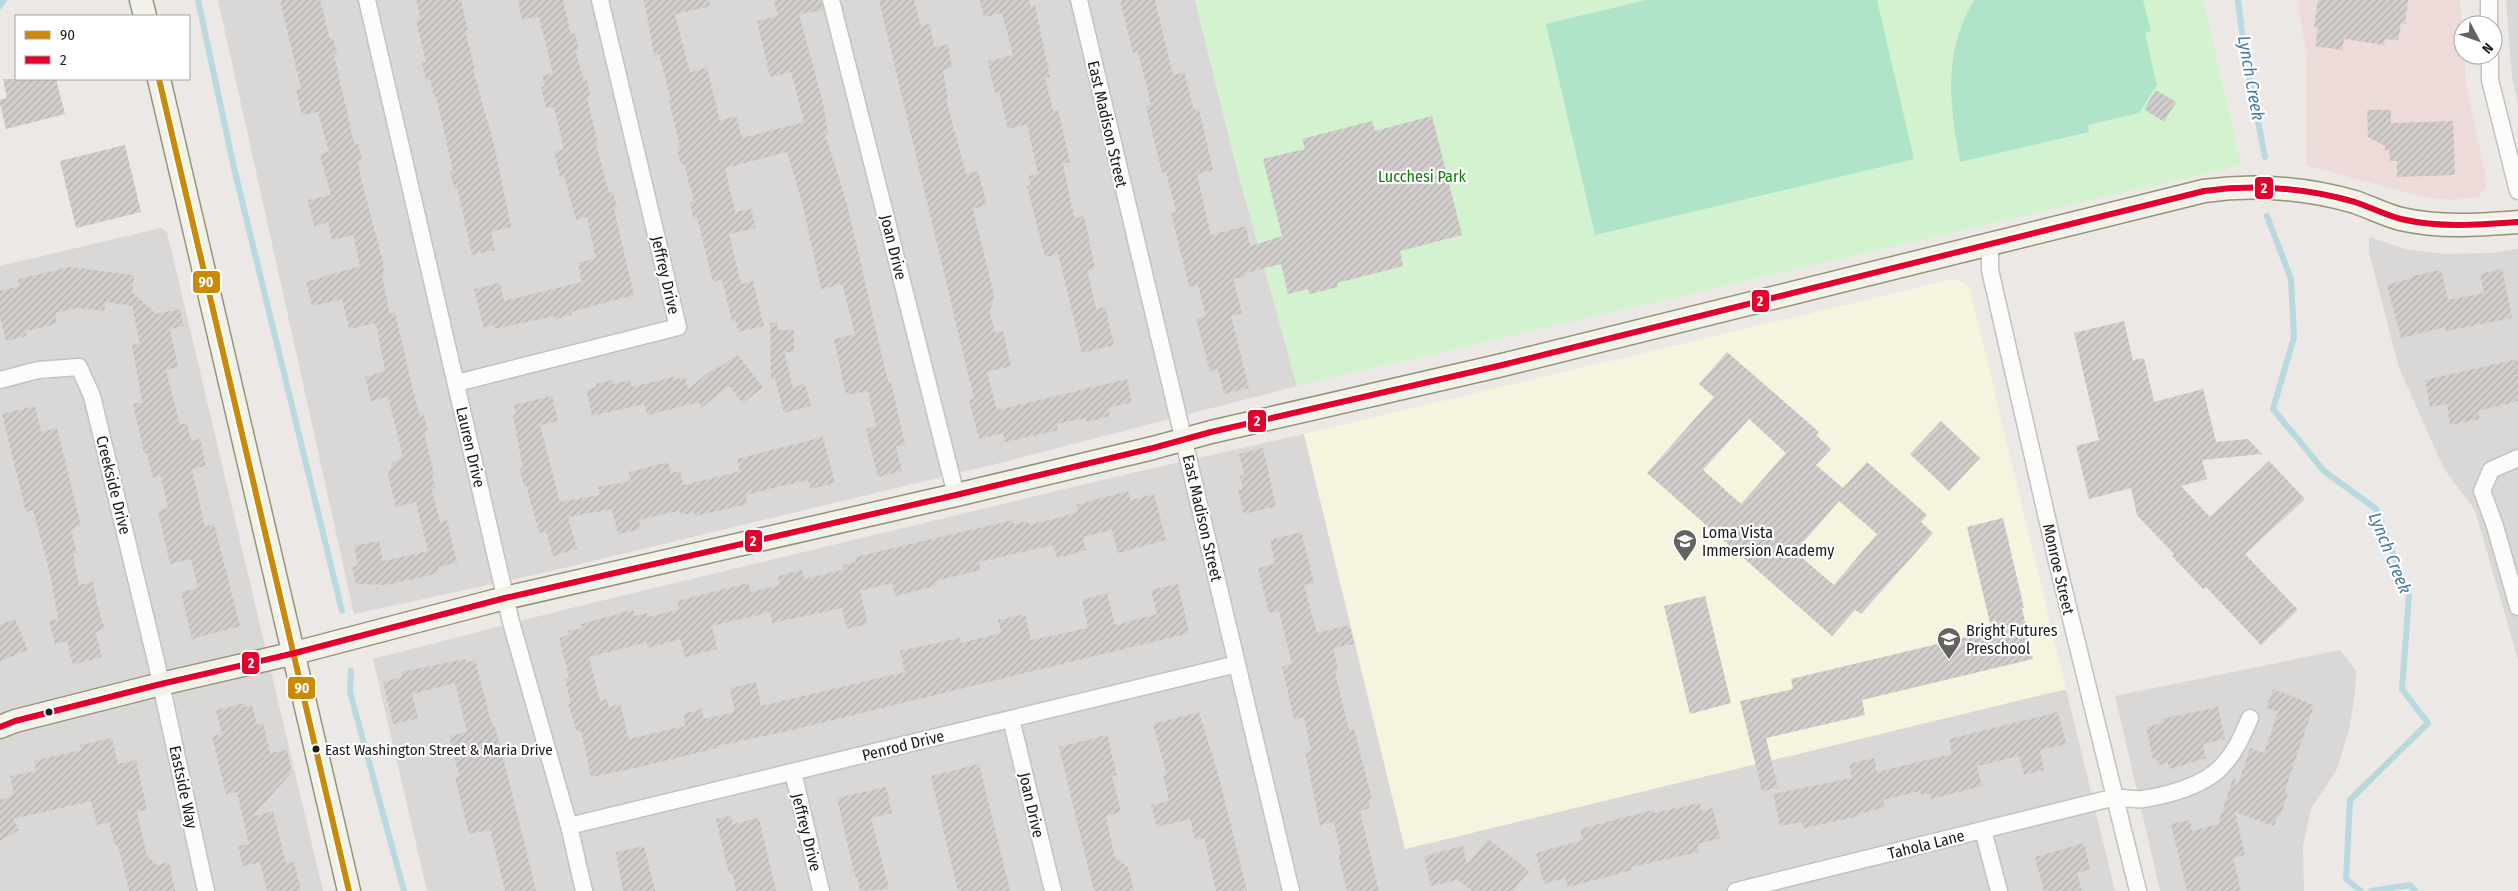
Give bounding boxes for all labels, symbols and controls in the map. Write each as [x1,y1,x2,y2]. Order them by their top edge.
legend [15,15,190,80]
north arrow [2453,15,2503,65]
text: 90 [60,26,75,44]
water label: Lynch Creek [2233,34,2269,122]
text: N [2478,39,2497,57]
text: 2 [60,51,67,69]
street label: East Madison Street [1084,59,1132,190]
park label: Lucchesi Park [1378,167,1467,186]
line badge: 2 [2254,176,2274,200]
text: 2 [2260,180,2268,197]
street label: Joan Drive [876,213,911,282]
street label: Jeffrey Drive [647,234,684,316]
line badge: 90 [192,270,221,294]
text: 90 [199,274,214,291]
line badge: 2 [1751,289,1770,313]
text: 2 [1756,293,1764,310]
street label: Lauren Drive [452,405,489,489]
line badge: 2 [1247,409,1267,433]
text: 2 [1253,413,1261,430]
street label: Creekside Drive [92,434,135,537]
street label: East Madison Street [1179,453,1227,584]
water label: Lynch Creek [2364,509,2416,597]
street label: Monroe Street [2039,522,2078,617]
place label: Loma Vista Immersion Academy [1702,523,1835,560]
school or university icon: Loma Vista Immersion Academy [1672,528,1698,562]
line badge: 2 [744,529,763,553]
text: 2 [749,533,757,550]
place label: Bright Futures Preschool [1966,621,2058,658]
school or university icon: Bright Futures Preschool [1936,626,1962,660]
line badge: 2 [241,651,260,675]
text: 2 [247,655,255,672]
line badge: 90 [287,676,316,700]
text: 90 [295,680,310,697]
unlabelled marker [44,707,54,717]
street label: Penrod Drive [860,726,946,765]
place label: East Washington Street & Maria Drive [325,741,553,759]
street label: Eastside Way [165,744,202,831]
marker: East Washington Street & Maria Drive [311,744,321,754]
street label: Joan Drive [1015,771,1048,840]
street label: Jeffrey Drive [788,791,825,873]
street label: Tahola Lane [1886,826,1966,863]

